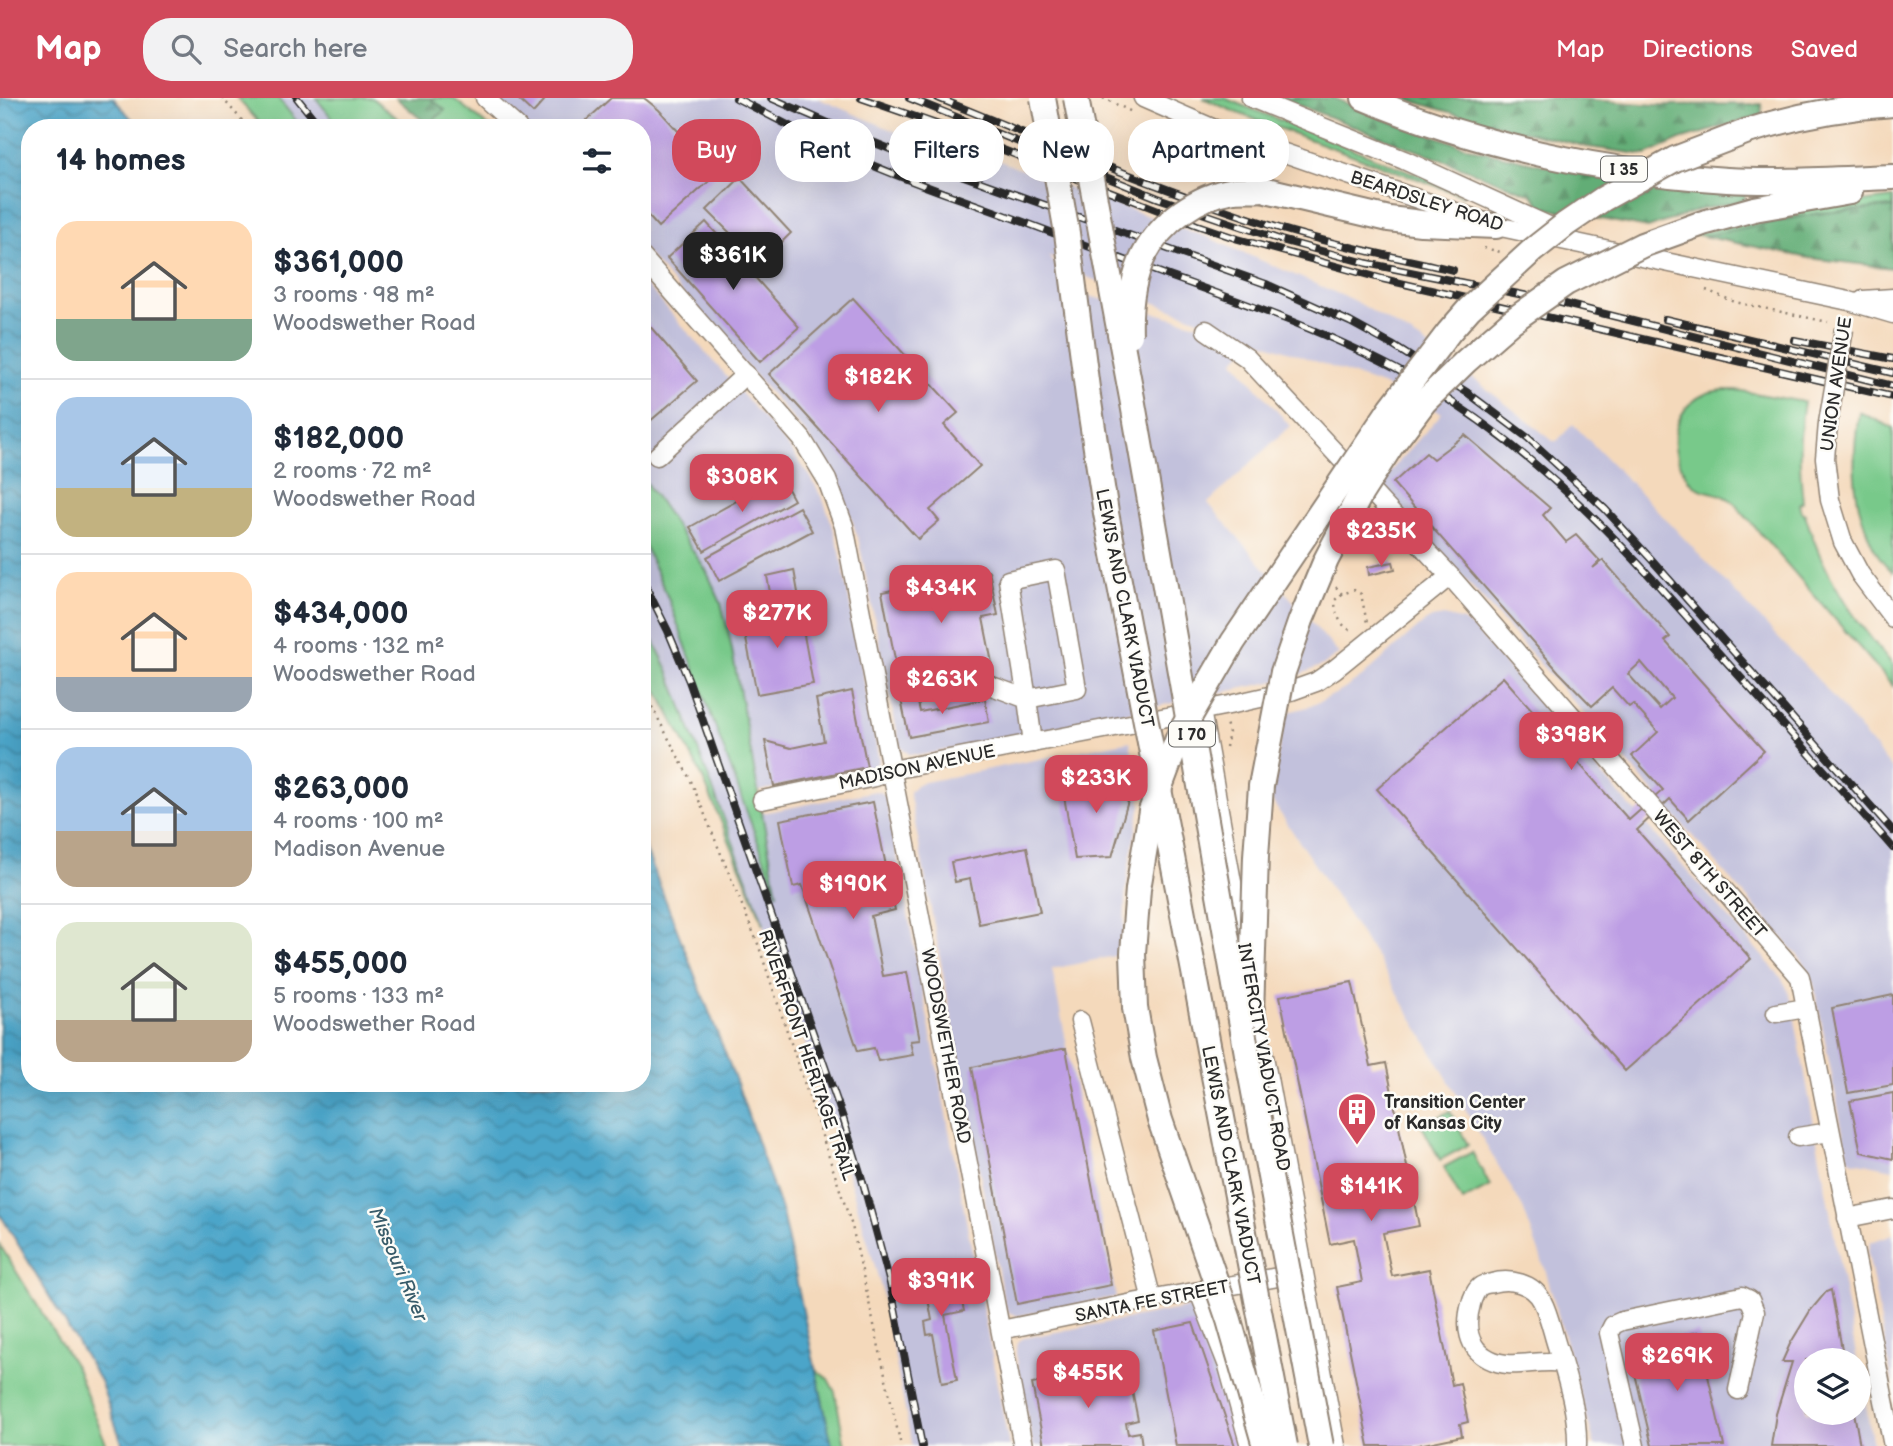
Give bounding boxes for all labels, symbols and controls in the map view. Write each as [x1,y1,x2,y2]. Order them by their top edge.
search box [143,18,633,81]
text: Map [35,29,101,69]
icon: search [167,30,205,68]
text: Search here [223,34,367,65]
text: Map [1556,35,1604,64]
text: Directions [1642,35,1753,64]
text: Saved [1791,35,1858,64]
chip: Buy [672,119,761,182]
chip: Rent [775,119,875,182]
chip: Filters [889,119,1004,182]
chip: New [1018,119,1114,182]
chip: Apartment [1128,119,1289,182]
icon: filters [578,142,616,180]
text: 14 homes [56,143,185,179]
road number: I 35 [1601,156,1647,181]
street label: BEARDSLEY ROAD [1348,167,1506,236]
pin: $361K [684,232,782,292]
text: $361K [699,241,767,269]
text: $361,000 [273,245,404,281]
icon: home [112,249,196,333]
text: 3 rooms · 98 m² [273,281,435,309]
text: Woodswether Road [273,309,476,337]
street label: UNION AVENUE [1817,315,1856,453]
pin: $182K [829,354,927,414]
text: $182K [844,363,912,391]
text: $182,000 [273,421,404,457]
icon: home [112,425,196,509]
pin: $308K [693,454,791,514]
text: 2 rooms · 72 m² [273,457,432,485]
text: $308K [706,463,778,491]
text: Woodswether Road [273,485,476,513]
street label: LEWIS AND CLARK VIADUCT [1091,487,1158,730]
pin: $235K [1332,508,1430,568]
text: $235K [1346,517,1416,545]
pin: $434K [892,566,990,625]
text: $434K [905,574,977,602]
pin: $277K [728,590,826,650]
text: $434,000 [273,596,408,632]
text: $277K [742,599,812,627]
icon: home [112,600,196,684]
text: 4 rooms · 132 m² [273,632,444,660]
pin: $263K [893,656,991,716]
text: Woodswether Road [273,660,476,688]
text: $263K [906,665,978,693]
pin: $398K [1522,712,1620,772]
text: $398K [1535,721,1607,749]
road number: I 70 [1169,722,1215,747]
street label: MADISON AVENUE [837,741,997,794]
pin: $233K [1047,756,1145,815]
text: $233K [1061,764,1131,792]
text: $263,000 [273,771,409,807]
icon: home [112,775,196,859]
street label: WEST 8TH STREET [1648,806,1771,943]
text: 4 rooms · 100 m² [273,807,444,835]
text: Madison Avenue [273,835,445,863]
pin: $190K [804,862,902,921]
text: $190K [819,870,887,898]
street label: RIVERFRONT HERITAGE TRAIL [754,927,860,1184]
street label: INTERCITY VIADUCT ROAD [1233,941,1294,1173]
text: $455,000 [273,946,408,982]
street label: WOODSWETHER ROAD [916,947,975,1146]
icon: home [112,950,196,1034]
text: 5 rooms · 133 m² [273,982,444,1010]
text: Woodswether Road [273,1010,476,1038]
street label: LEWIS AND CLARK VIADUCT [1197,1044,1264,1287]
building icon: Transition Center of Kansas City [1336,1091,1378,1146]
place label: Transition Center of Kansas City [1384,1092,1526,1134]
pin: $141K [1322,1164,1420,1223]
text: $141K [1339,1172,1403,1200]
water label: Missouri River [363,1204,432,1326]
pin: $391K [892,1258,990,1318]
text: $391K [907,1267,975,1295]
street label: SANTA FE STREET [1073,1276,1231,1327]
pin: $269K [1628,1334,1726,1393]
text: $269K [1641,1342,1713,1370]
map controls [1794,1348,1871,1425]
button: layers [1794,1348,1871,1425]
pin: $455K [1039,1350,1137,1410]
text: $455K [1053,1359,1123,1387]

